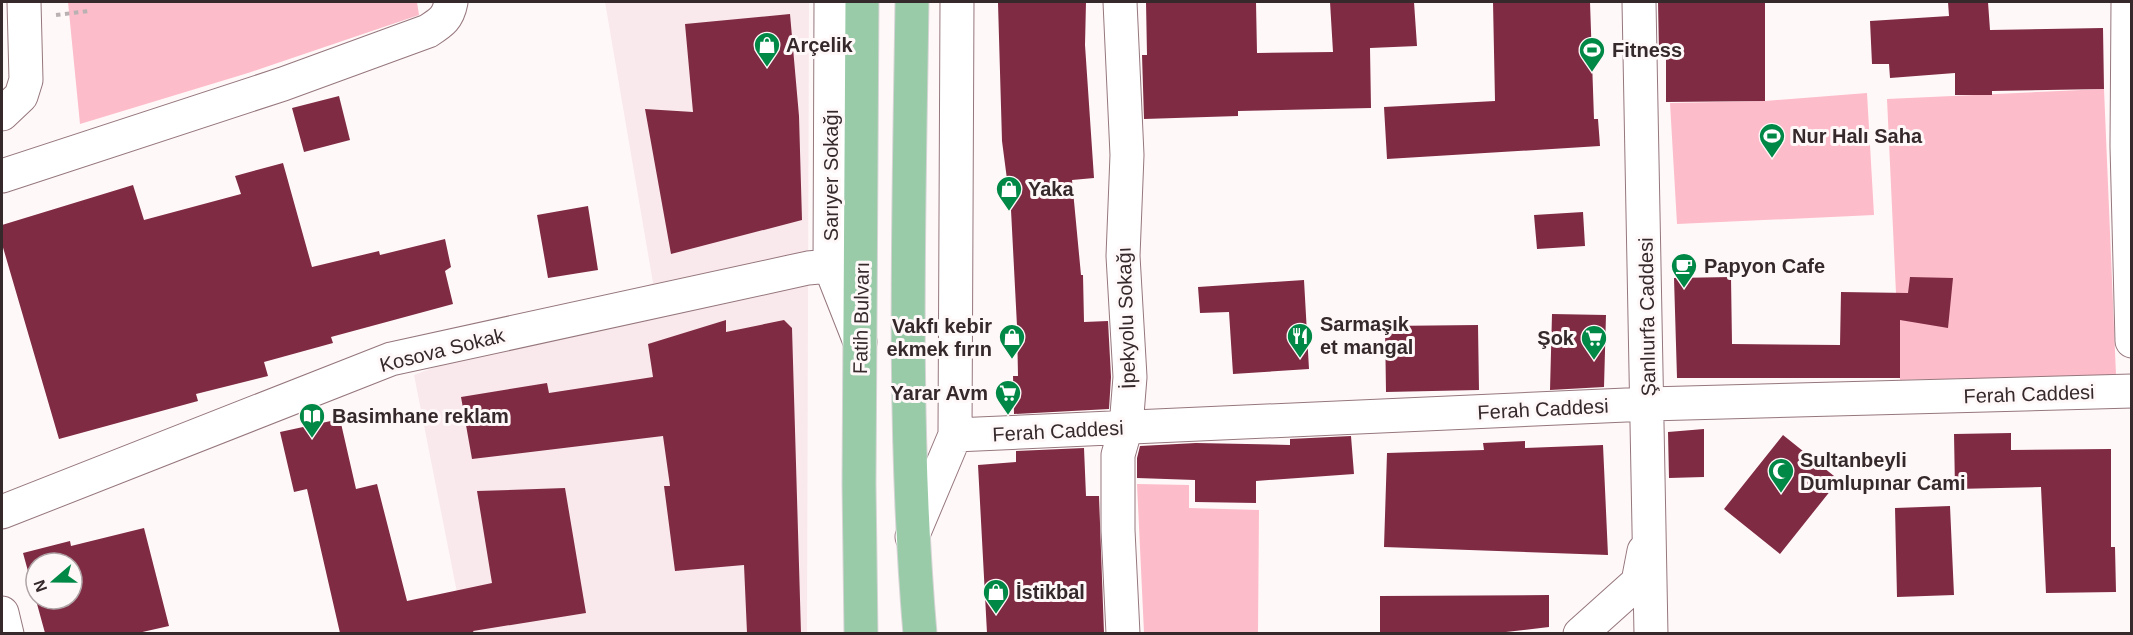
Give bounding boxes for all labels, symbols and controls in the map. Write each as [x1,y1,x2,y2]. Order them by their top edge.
shop icon: Arçelik [752,30,782,68]
place label: Arçelik [786,34,854,56]
sports icon: Fitness [1577,35,1607,73]
place label: Fitness [1612,39,1682,61]
street label: Sarıyer Sokağı [820,109,842,241]
sports icon: Nur Halı Saha [1757,121,1787,159]
place label: Nur Halı Saha [1792,125,1923,147]
shop icon: Yaka [994,174,1024,212]
place label: Yaka [1028,178,1074,200]
street label: Şanlıurfa Caddesi [1635,237,1659,397]
street label: İpekyolu Sokağı [1113,246,1139,390]
cafe icon: Papyon Cafe [1669,251,1699,289]
place label: Papyon Cafe [1704,255,1825,277]
street label: Fatih Bulvarı [849,262,873,374]
place label: Sarmaşık et mangal [1320,313,1413,358]
place label: Vakfı kebir ekmek fırın [886,315,992,360]
restaurant icon: Sarmaşık et mangal [1285,321,1315,359]
shop icon: Vakfı kebir ekmek fırın [997,322,1027,360]
supermarket icon: Şok [1579,323,1609,361]
street label: Kosova Sokak [377,324,508,376]
place label: Şok [1537,327,1575,349]
supermarket icon: Yarar Avm [993,378,1023,416]
street label: Ferah Caddesi [1963,381,2095,407]
place label: Yarar Avm [891,382,988,404]
street label: Ferah Caddesi [1477,395,1609,423]
library icon: Basimhane reklam [297,401,327,439]
place label: Basimhane reklam [332,405,509,427]
street label: Ferah Caddesi [992,417,1124,445]
place label: Sultanbeyli Dumlupınar Cami [1800,449,1966,494]
mosque icon: Sultanbeyli Dumlupınar Cami [1766,456,1796,494]
north arrow [24,551,84,611]
shop icon: İstikbal [981,577,1011,615]
text: N [30,578,50,594]
place label: İstikbal [1016,581,1085,603]

